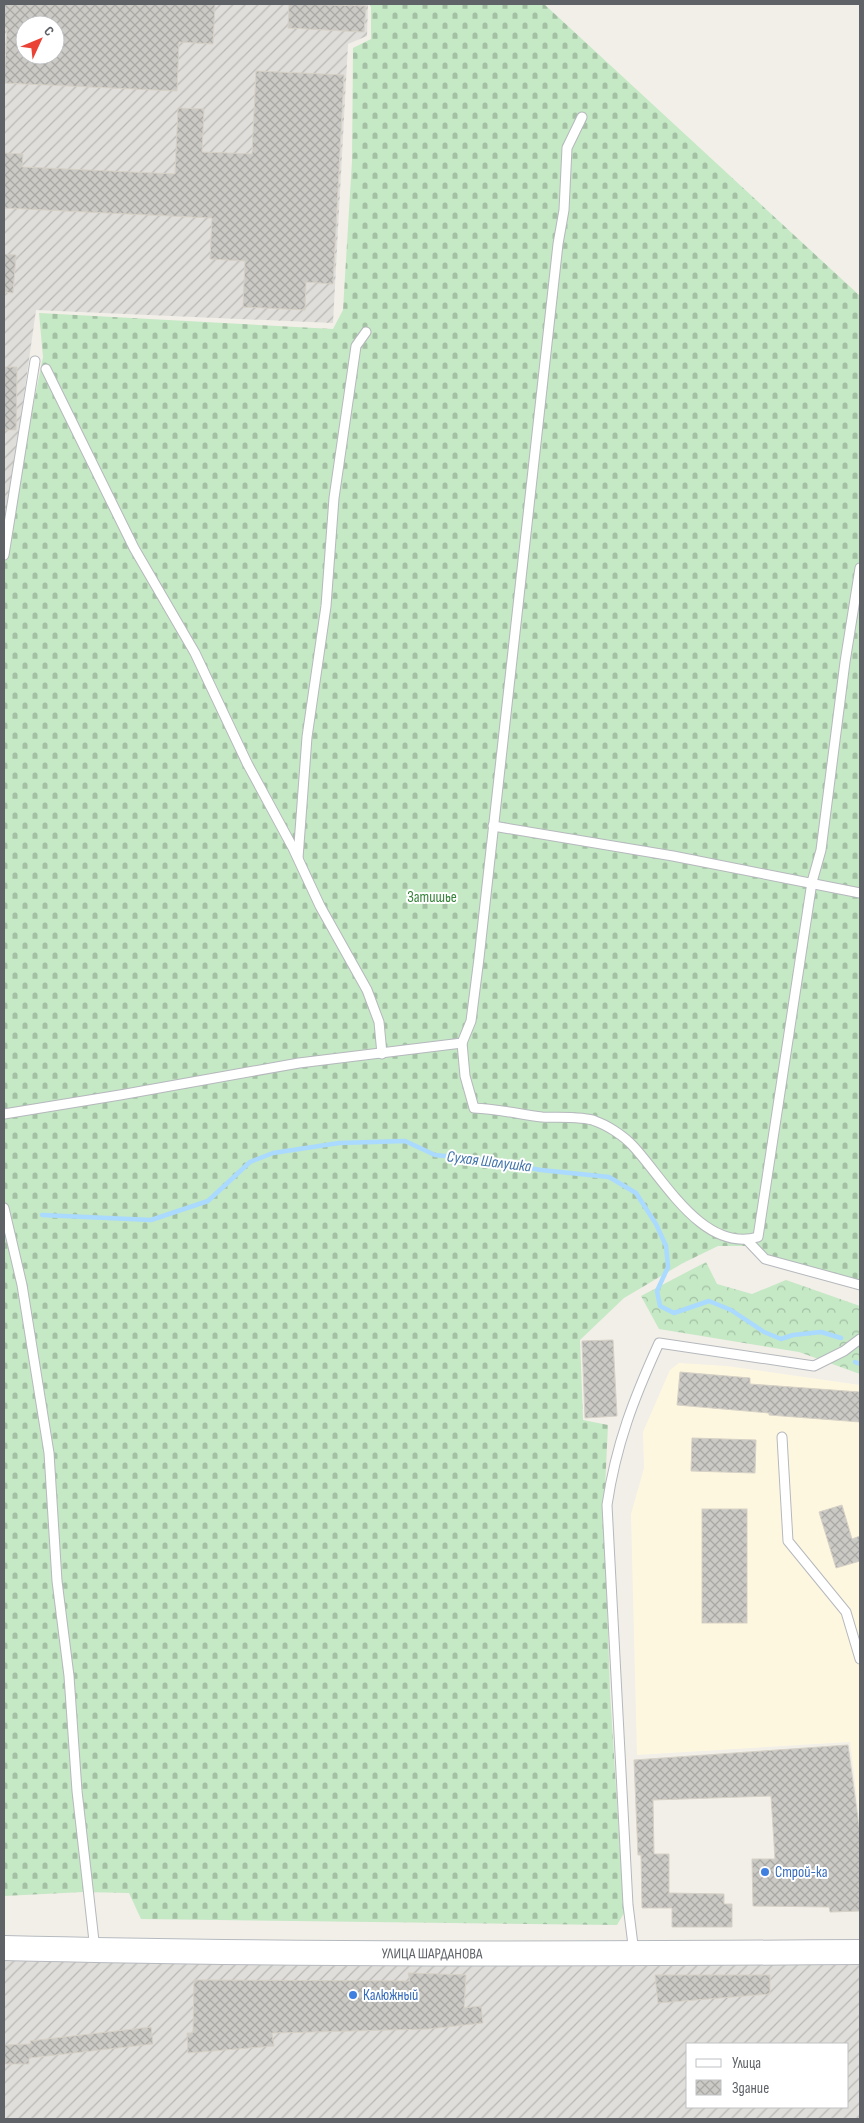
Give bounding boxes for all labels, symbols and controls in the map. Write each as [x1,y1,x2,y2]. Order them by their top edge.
north arrow [15,15,65,65]
text: С [40,23,58,40]
park label: Затишье [407,888,457,907]
water label: Сухая Шалушка [446,1147,533,1177]
place label: Строй-ка [775,1863,828,1882]
marker: Строй-ка [759,1866,771,1878]
street label: УЛИЦА ШАРДАНОВА [381,1944,483,1963]
place label: Калюжный [363,1986,418,2005]
marker: Калюжный [347,1989,359,2001]
legend [686,2043,849,2108]
text: Улица [732,2054,761,2073]
text: Здание [732,2079,769,2098]

